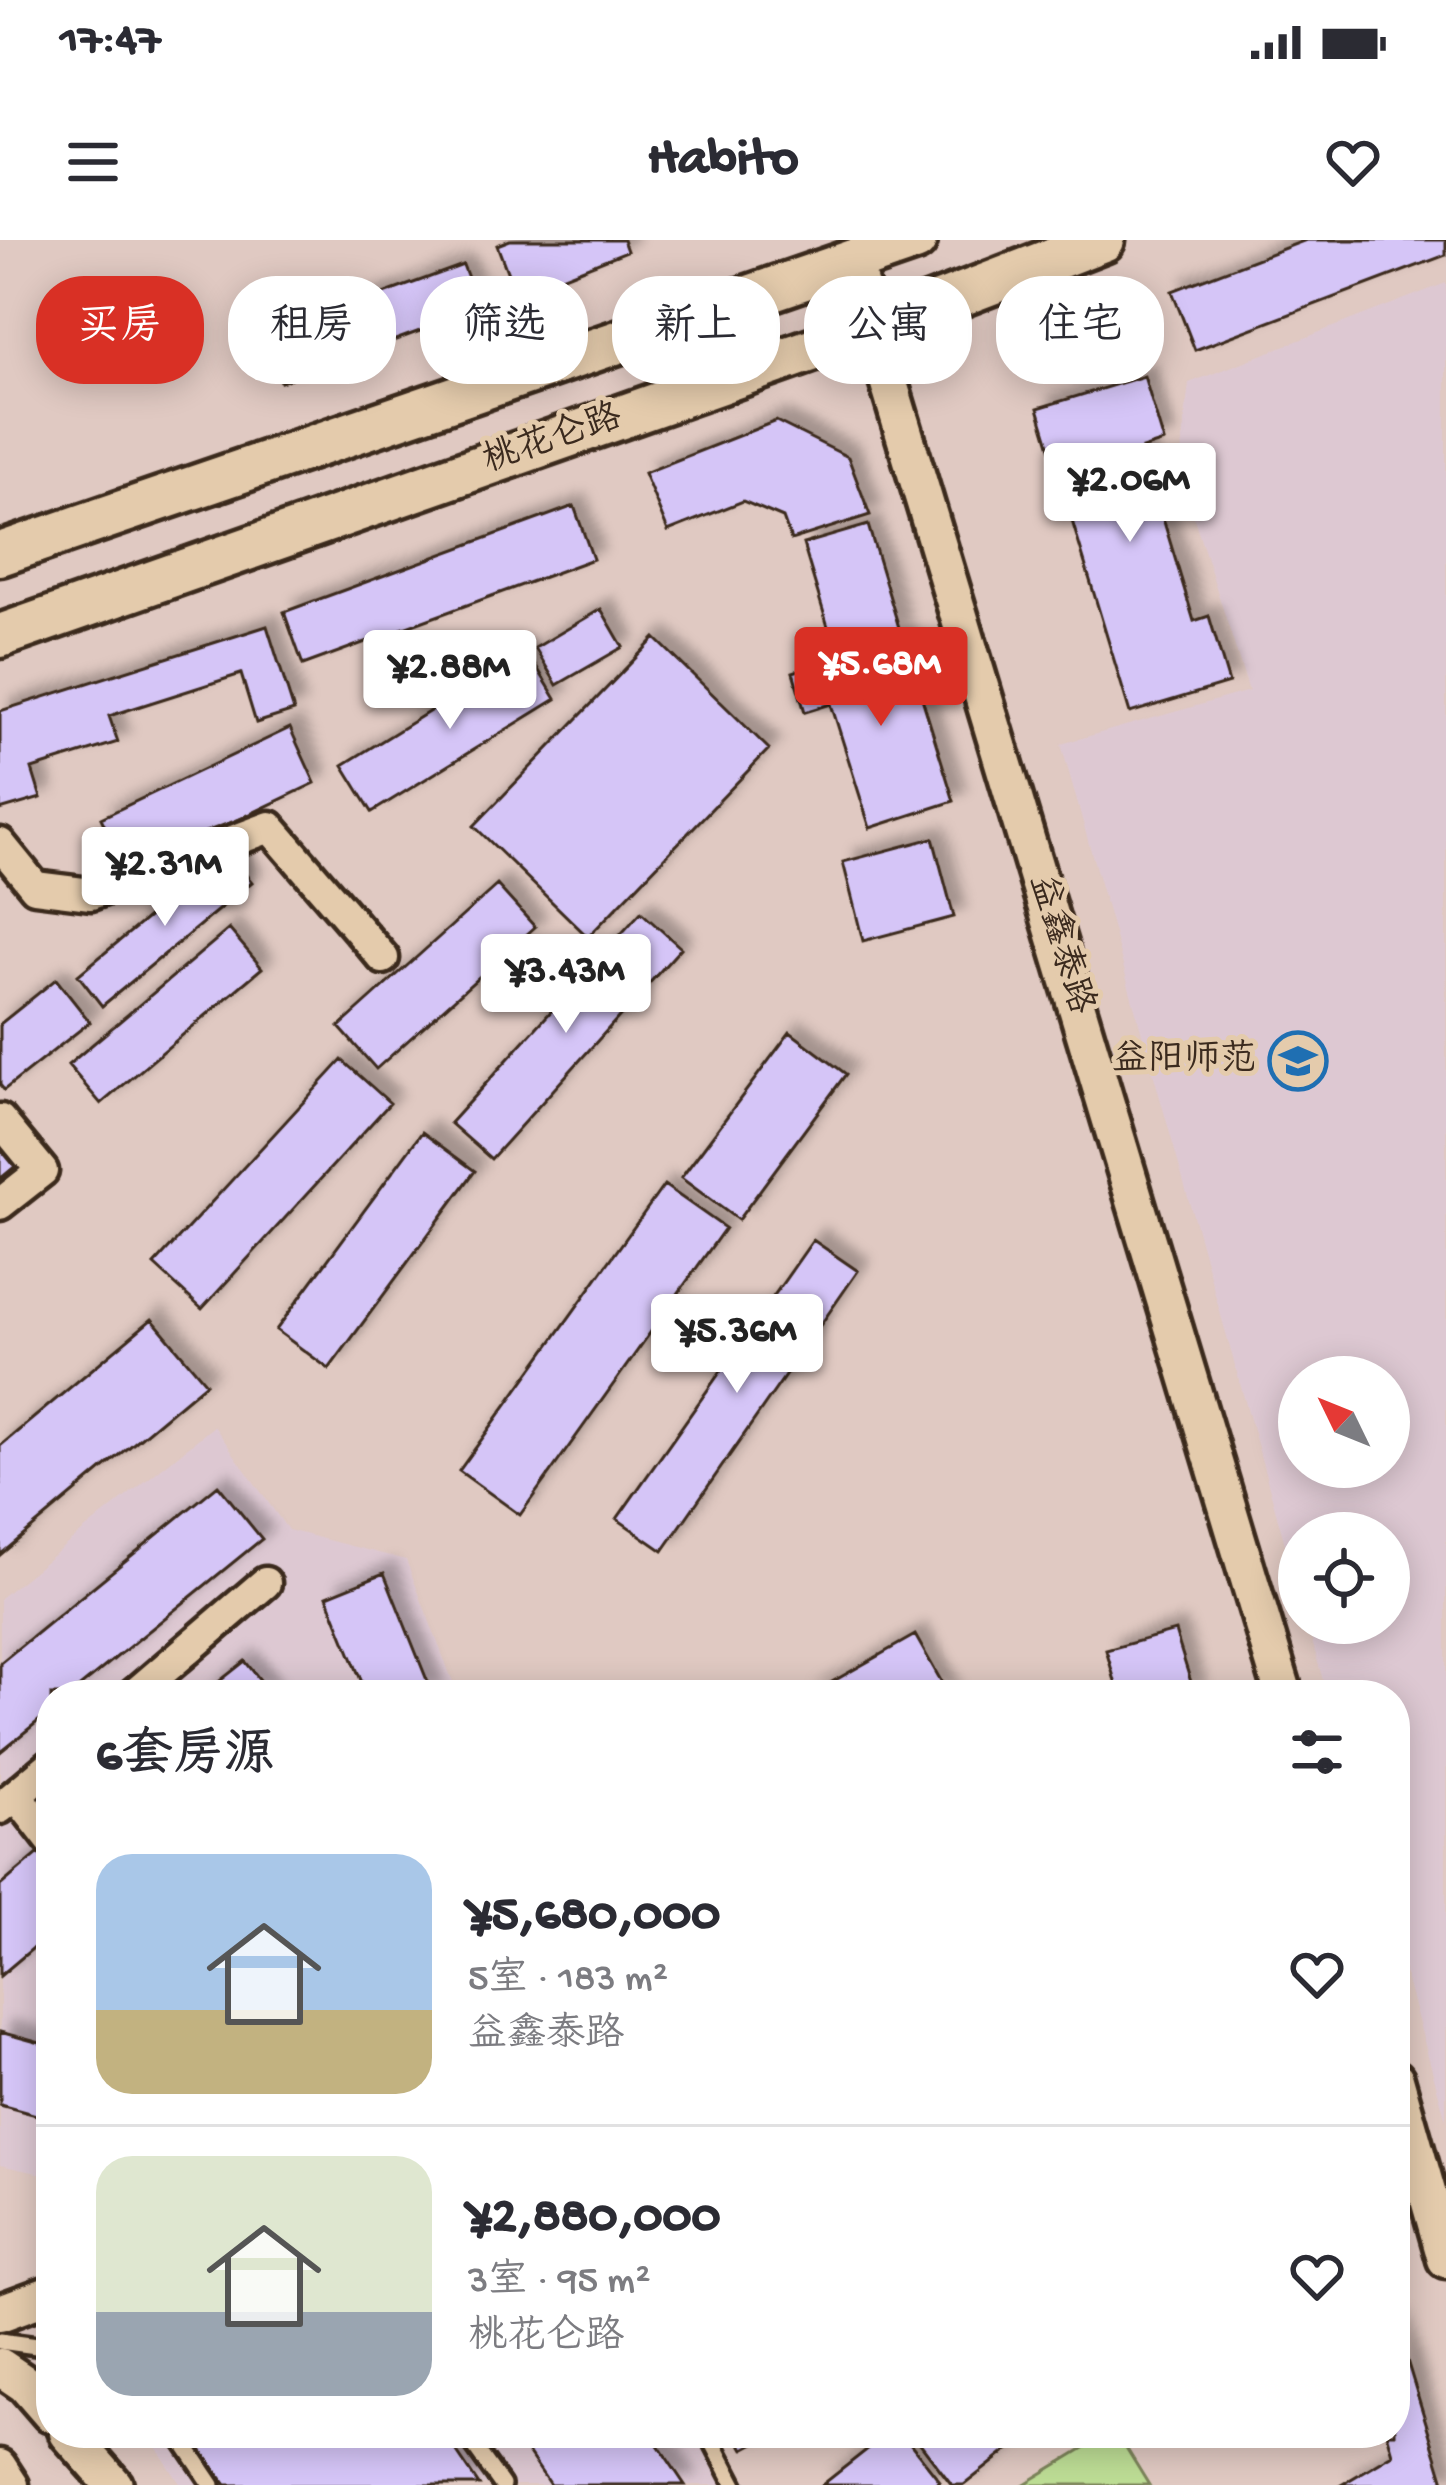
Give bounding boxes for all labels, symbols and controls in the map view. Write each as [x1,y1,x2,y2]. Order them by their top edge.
text: 17:47 [60,16,160,69]
icon: menu [60,129,126,195]
icon: heart [1320,129,1386,195]
text: Habito [647,130,799,194]
chip: 买房 [36,276,204,384]
chip: 租房 [228,276,396,384]
chip: 筛选 [420,276,588,384]
chip: 新上 [612,276,780,384]
chip: 公寓 [804,276,972,384]
chip: 住宅 [996,276,1164,384]
street label: 桃花仑路 [477,395,628,485]
pin: ¥2.06M [1032,443,1228,545]
text: ¥2.06M [1071,459,1189,505]
pin: ¥5.68M [783,627,979,729]
pin: ¥2.88M [352,630,548,732]
text: ¥5.68M [821,643,941,689]
text: ¥2.88M [390,646,510,692]
pin: ¥2.31M [67,827,263,929]
text: ¥2.31M [109,843,221,889]
street label: 益鑫泰路 [1017,869,1103,1020]
pin: ¥3.43M [468,934,664,1036]
text: ¥3.43M [508,950,624,996]
school or university icon: 益阳师范 [1267,1030,1329,1092]
place label: 益阳师范 [1112,1038,1256,1083]
pin: ¥5.36M [639,1294,835,1396]
text: ¥5.36M [678,1310,796,1356]
north arrow [1278,1356,1410,1488]
map controls [1278,1356,1410,1644]
button: locate [1278,1512,1410,1644]
icon: filters [1284,1719,1350,1785]
text: 6套房源 [96,1729,275,1789]
text: ¥5,680,000 [468,1888,720,1948]
icon: home [192,1902,336,2046]
icon: heart [1284,1941,1350,2007]
text: 5室 · 183 m² [468,1958,668,2004]
text: 益鑫泰路 [468,2014,624,2060]
text: ¥2,880,000 [468,2190,720,2250]
icon: home [192,2204,336,2348]
icon: heart [1284,2243,1350,2309]
text: 3室 · 95 m² [468,2260,650,2306]
text: 桃花仑路 [468,2316,624,2362]

